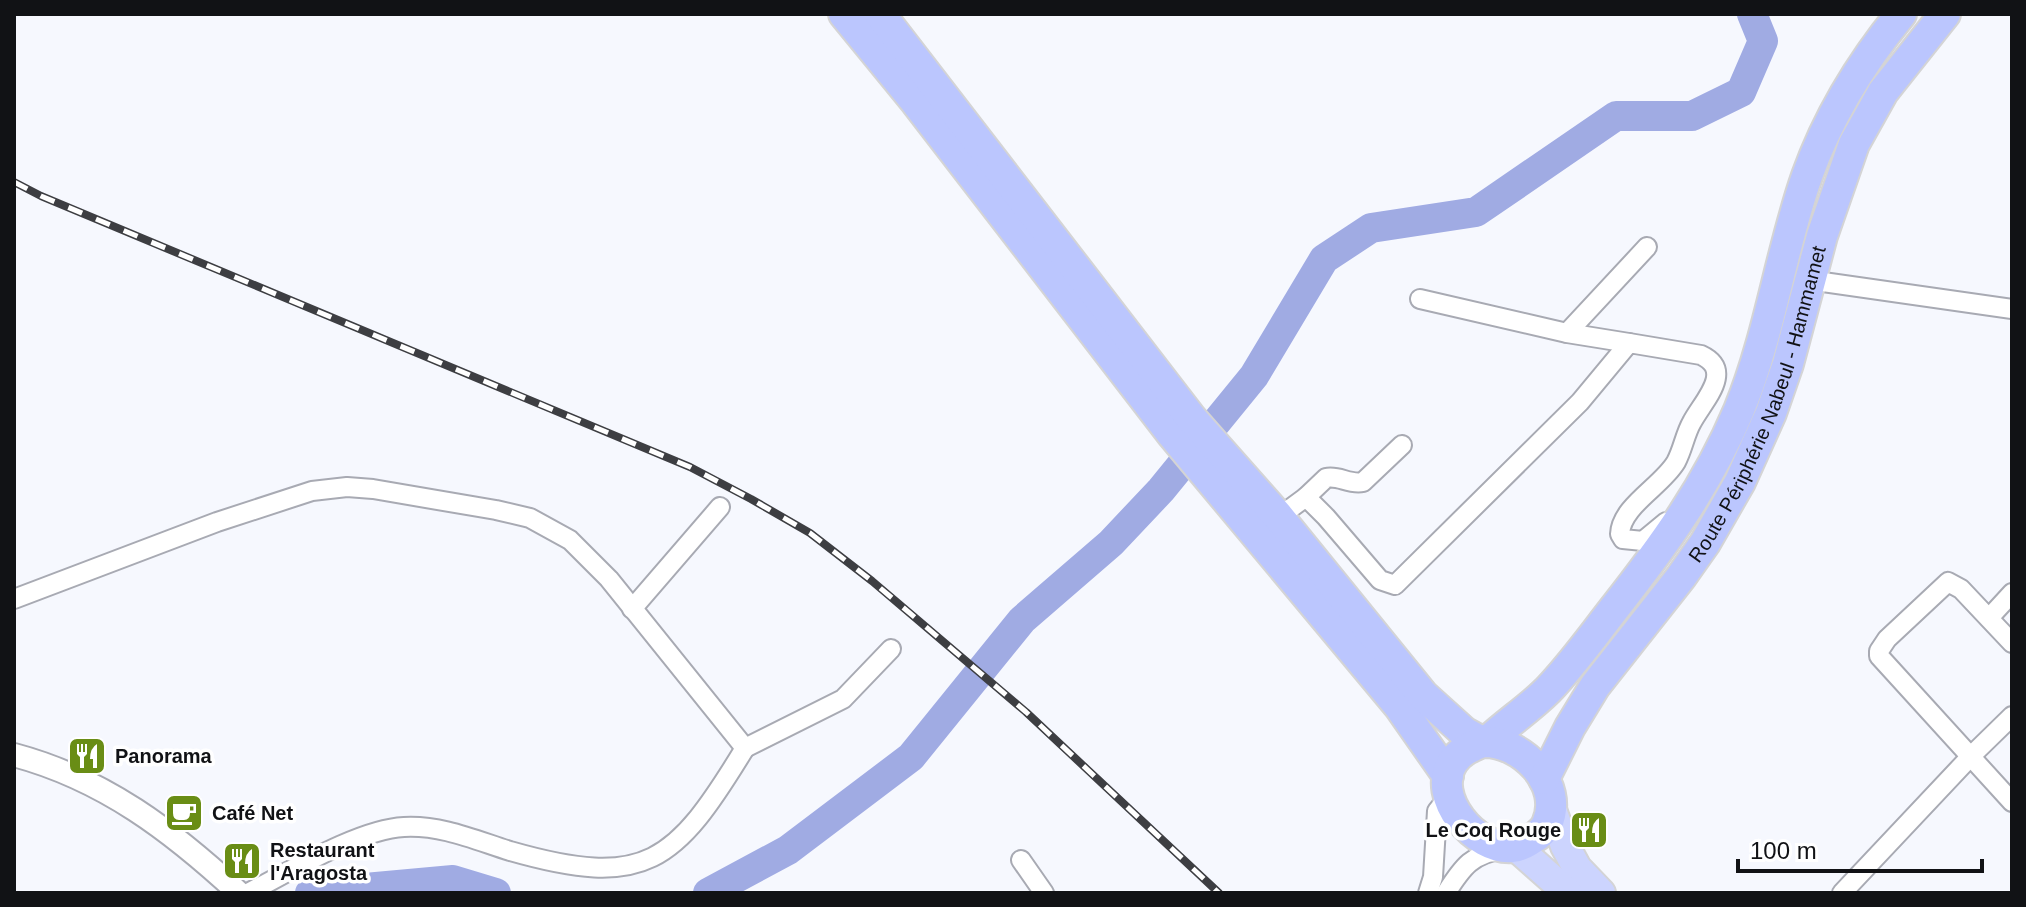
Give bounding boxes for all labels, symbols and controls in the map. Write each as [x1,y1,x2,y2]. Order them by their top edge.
street label: Route Périphérie Nabeul - Hammamet [1684,243,1830,566]
restaurant icon: Panorama [66,735,108,777]
place label: Panorama [115,745,213,767]
cafe icon: Café Net [163,792,205,834]
place label: Café Net [212,802,293,824]
restaurant icon: Le Coq Rouge [1568,809,1610,851]
place label: Le Coq Rouge [1425,819,1561,841]
scale bar [1738,823,1982,873]
text: 100 m [1750,837,1817,864]
place label: Restaurant l'Aragosta [270,839,375,884]
restaurant icon: Restaurant l'Aragosta [221,840,263,882]

